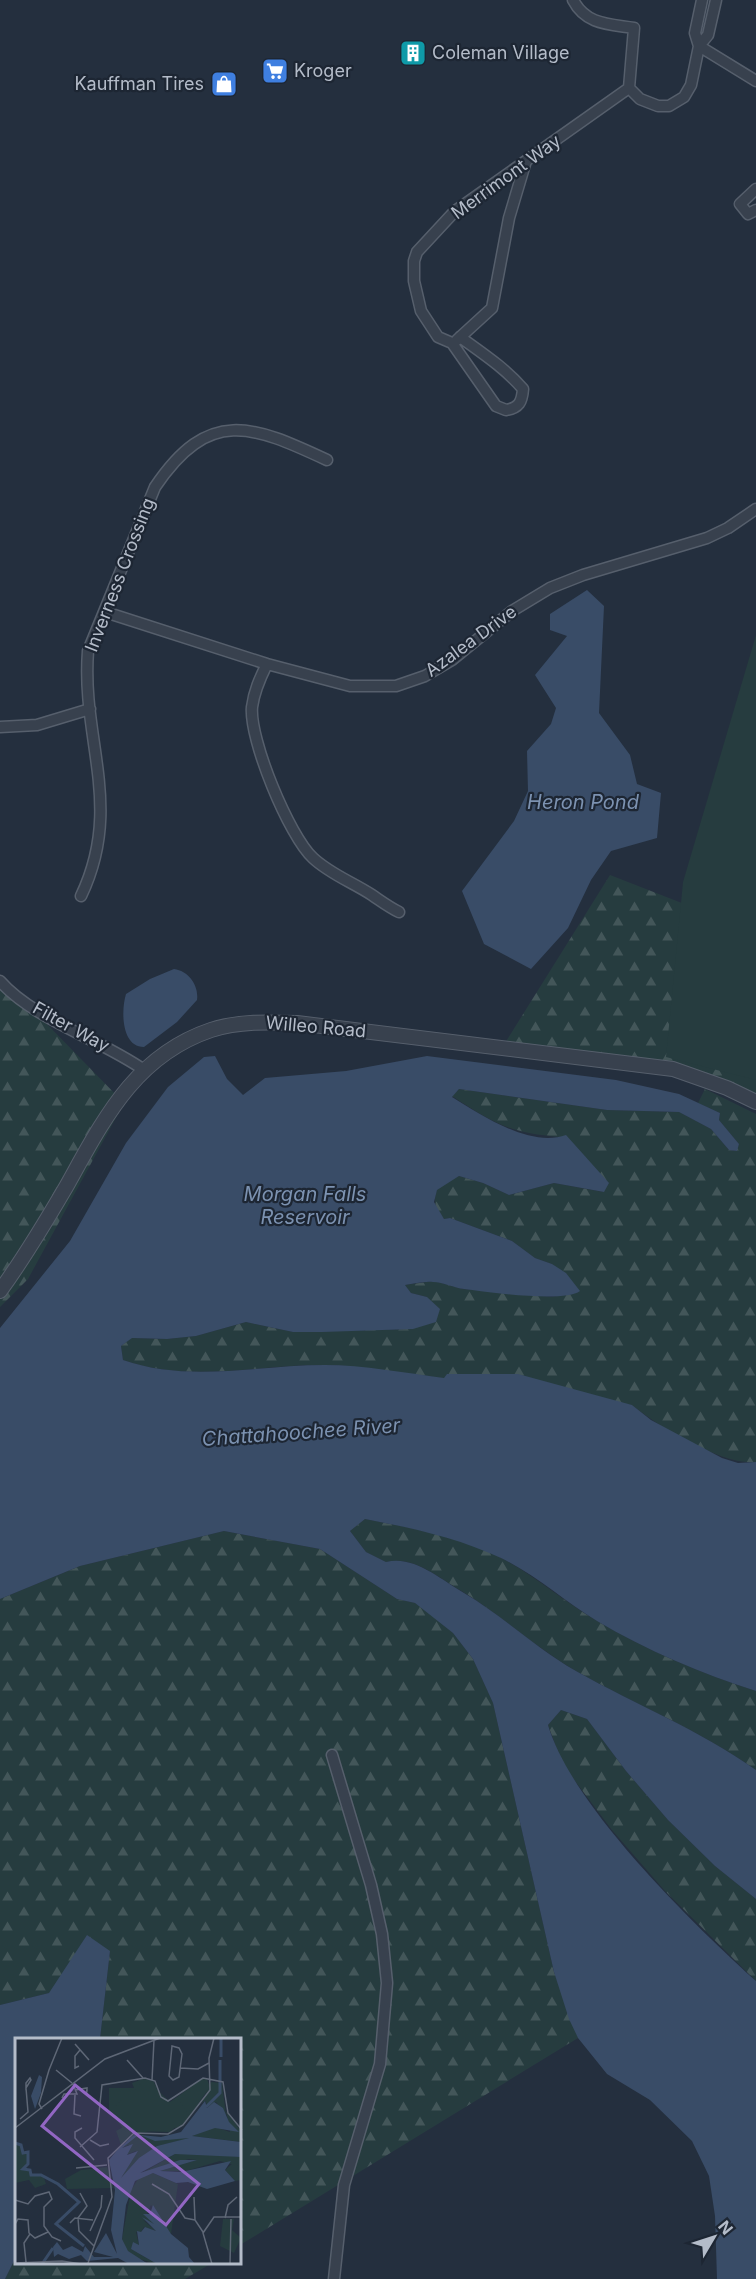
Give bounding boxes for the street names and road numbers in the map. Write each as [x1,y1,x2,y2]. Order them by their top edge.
street label: Merrimont Way [447,130,565,223]
street label: Inverness Crossing [80,495,159,655]
street label: Azalea Drive [421,601,520,681]
street label: Filter Way [29,997,113,1056]
street label: Willeo Road [265,1012,367,1041]

